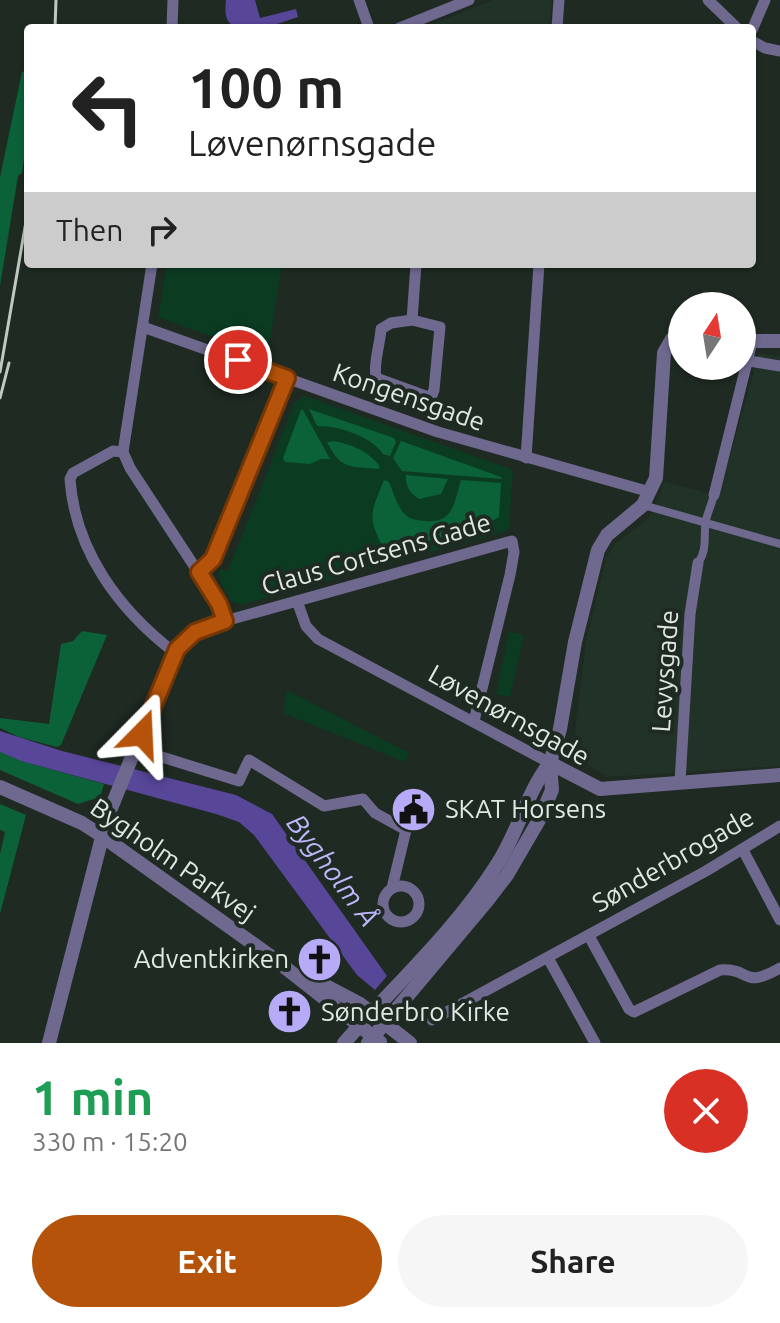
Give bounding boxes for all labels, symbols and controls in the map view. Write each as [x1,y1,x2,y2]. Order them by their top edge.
icon: left [56,56,160,160]
text: 100 m [188,56,344,119]
text: Løvenørnsgade [188,122,436,163]
icon: right [140,208,184,252]
text: Then [56,213,124,247]
north arrow [668,292,756,380]
map controls [668,292,756,380]
pin [204,326,272,394]
icon: arrive [216,338,260,382]
street label: Kongensgade [329,357,489,436]
street label: Claus Cortsens Gade [258,507,494,600]
street label: Levysgade [646,609,683,733]
street label: Løvenørnsgade [424,658,595,771]
position arrow [100,692,184,776]
public building icon: SKAT Horsens [390,785,438,833]
street label: Bygholm Parkvej [85,792,261,927]
place label: SKAT Horsens [445,794,606,823]
street label: Sønderbrogade [587,802,758,917]
water label: Bygholm Å [281,808,386,932]
church icon: Adventkirken [296,935,344,983]
place label: Adventkirken [134,944,289,973]
church icon: Sønderbro Kirke [266,988,314,1036]
place label: Sønderbro Kirke [321,997,510,1026]
button: close [664,1069,748,1153]
text: 1 min [32,1070,153,1124]
text: 330 m · 15:20 [32,1127,188,1156]
button: Exit [32,1215,382,1307]
button: Share [398,1215,748,1307]

